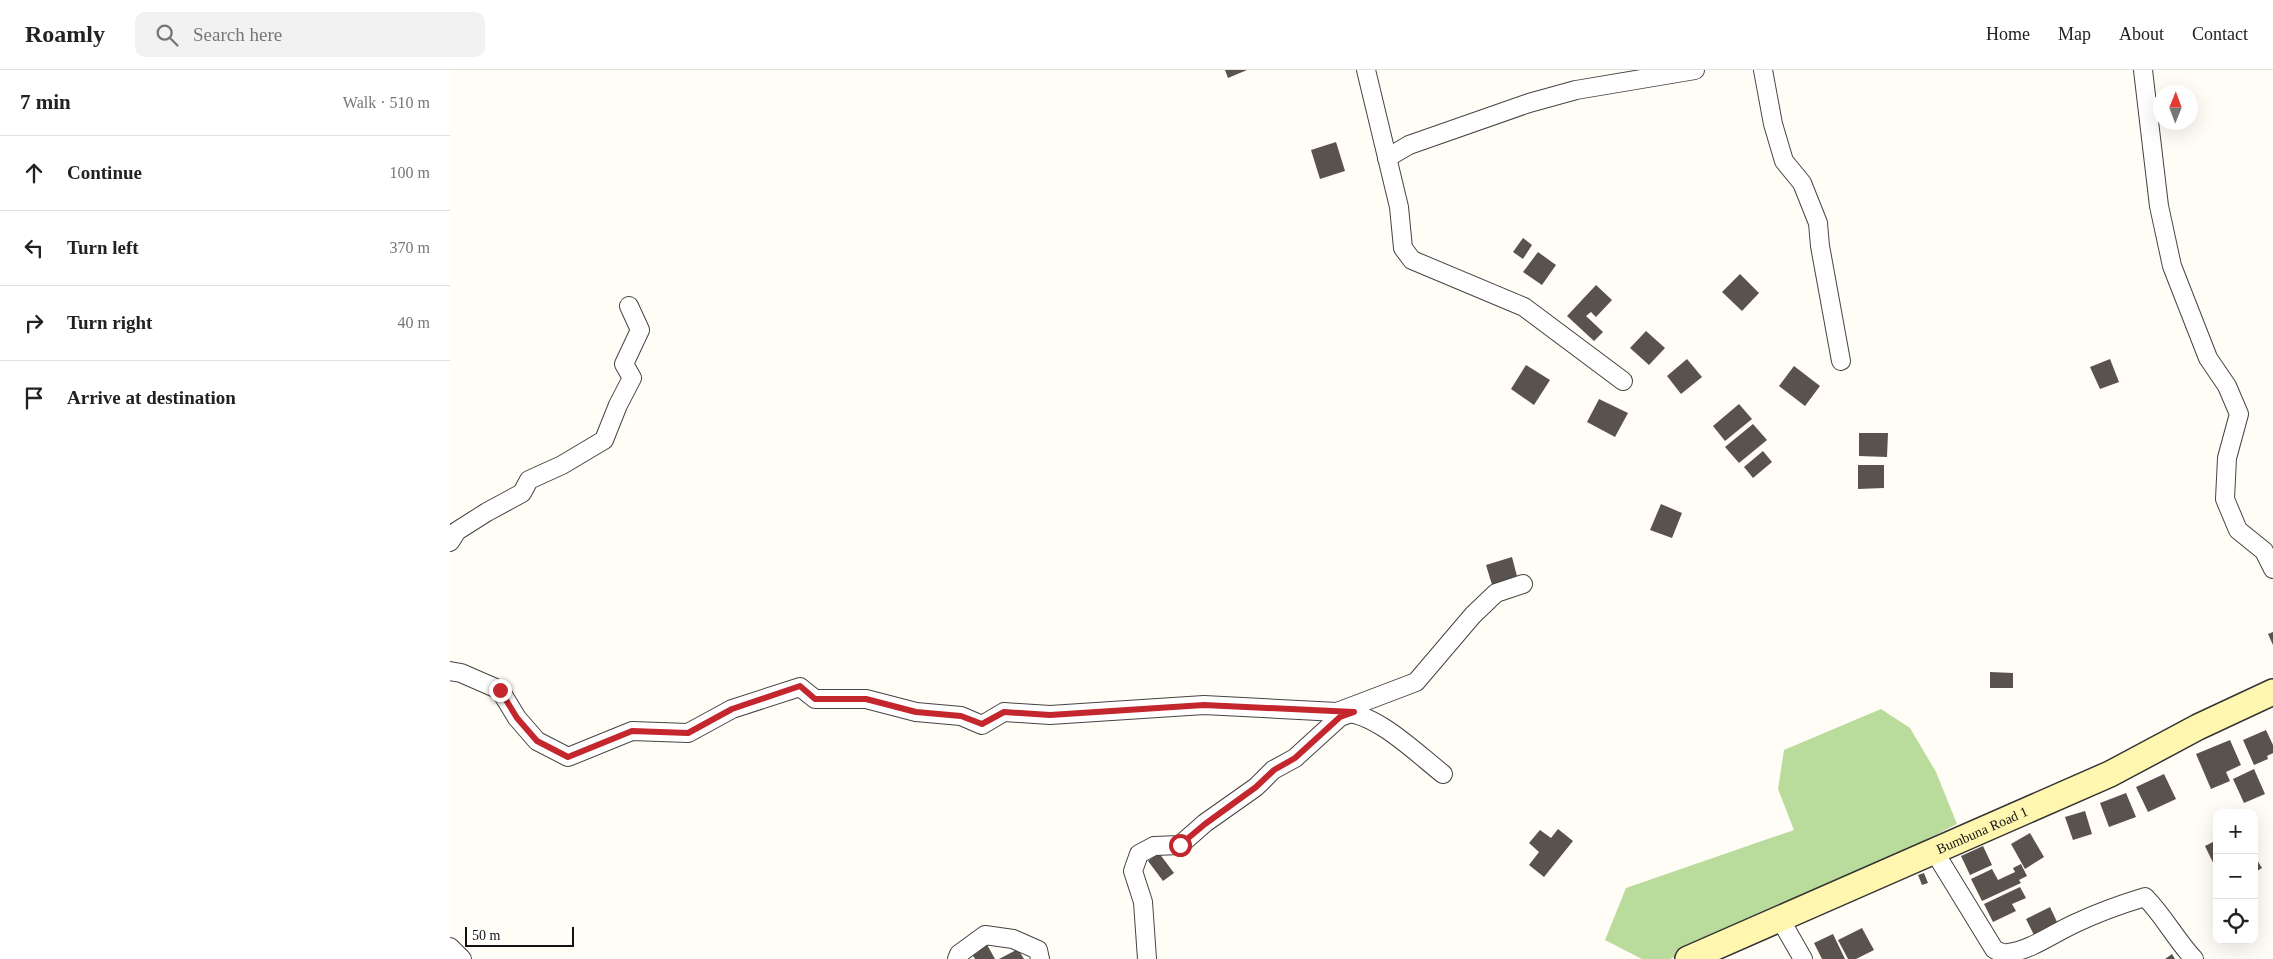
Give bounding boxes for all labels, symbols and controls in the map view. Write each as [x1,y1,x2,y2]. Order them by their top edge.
search box [135,12,485,57]
text: Roamly [25,21,105,47]
icon: search [153,21,181,49]
text: Search here [193,24,282,45]
text: Home [1986,24,2030,44]
text: Map [2058,24,2091,44]
text: About [2119,24,2164,44]
text: Contact [2192,24,2248,44]
north arrow [2153,85,2198,130]
text: 7 min [20,90,71,114]
text: Walk · 510 m [343,94,430,111]
icon: ahead [20,159,48,187]
text: Continue [67,162,142,183]
text: 100 m [390,164,430,181]
icon: left [20,234,48,262]
text: Turn left [67,237,139,258]
text: 370 m [390,239,430,256]
icon: right [20,309,48,337]
text: Turn right [67,312,152,333]
text: 40 m [398,314,430,331]
icon: arrive [20,384,48,412]
text: Arrive at destination [67,387,236,408]
route end [489,679,512,702]
street label: Bumbuna Road 1 [1934,804,2030,857]
map controls [2213,809,2258,944]
button: + [2213,809,2258,854]
route start [1169,834,1192,857]
button: − [2213,854,2258,899]
button: locate [2213,899,2258,944]
scale bar [465,924,574,947]
text: 50 m [472,928,500,943]

